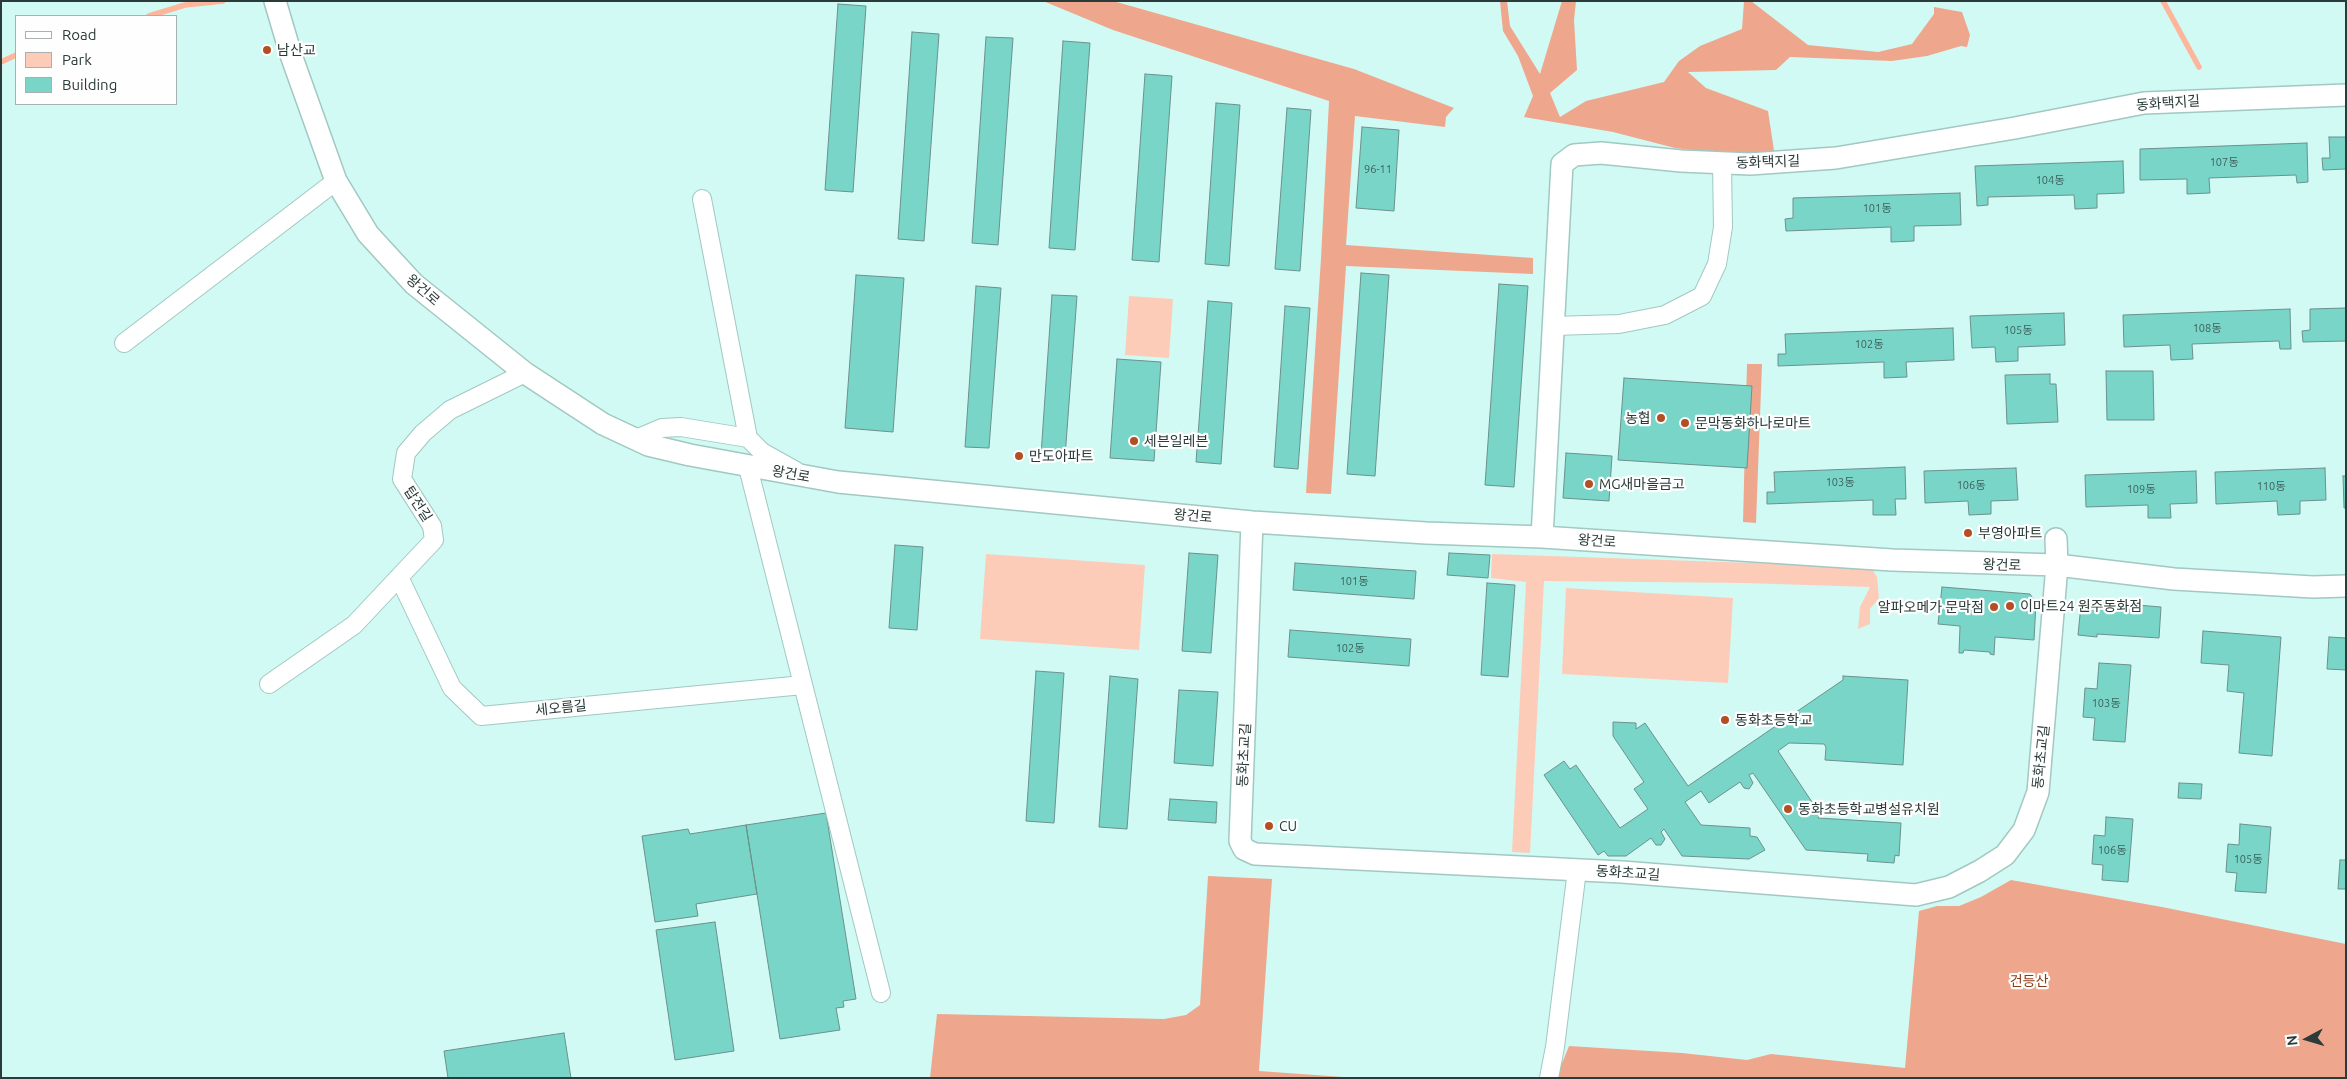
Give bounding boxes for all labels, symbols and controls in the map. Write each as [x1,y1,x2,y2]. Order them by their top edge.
legend [15,15,178,105]
text: Road [62,26,97,43]
place label: 남산교 [277,42,316,58]
marker: 남산교 [261,44,273,56]
text: Park [62,51,92,68]
text: Building [62,76,117,93]
street label: 동화택지길 [2135,92,2201,114]
street label: 동화택지길 [1736,152,1800,172]
house number: 107동 [2210,155,2238,169]
house number: 96-11 [1364,162,1392,176]
house number: 104동 [2036,173,2064,187]
house number: 101동 [1863,201,1891,215]
street label: 왕건로 [403,271,443,309]
house number: 108동 [2193,321,2221,335]
house number: 105동 [2004,323,2032,337]
house number: 102동 [1855,337,1883,351]
place label: 농협 [1625,410,1651,426]
marker: 농협 [1655,412,1667,424]
place label: 문막동화하나로마트 [1695,415,1811,431]
marker: 문막동화하나로마트 [1679,417,1691,429]
place label: 세븐일레븐 [1144,433,1208,449]
marker: 세븐일레븐 [1128,435,1140,447]
place label: 만도아파트 [1029,448,1093,464]
marker: 만도아파트 [1013,450,1025,462]
street label: 왕건로 [771,462,811,486]
house number: 103동 [1826,475,1854,489]
place label: MG새마을금고 [1599,476,1685,492]
marker: MG새마을금고 [1583,478,1595,490]
house number: 106동 [1957,478,1985,492]
house number: 110동 [2257,479,2285,493]
house number: 109동 [2127,482,2155,496]
street label: 탑전길 [400,483,436,525]
street label: 왕건로 [1173,506,1213,526]
place label: 부영아파트 [1978,525,2042,541]
marker: 부영아파트 [1962,527,1974,539]
street label: 왕건로 [1577,531,1617,551]
street label: 왕건로 [1982,556,2022,574]
house number: 101동 [1340,574,1368,588]
place label: 이마트24 원주동화점 [2020,598,2142,614]
place label: 알파오메가 문막점 [1878,599,1984,615]
marker: 이마트24 원주동화점 [2004,600,2016,612]
marker: 알파오메가 문막점 [1988,601,2000,613]
house number: 102동 [1336,641,1364,655]
house number: 103동 [2092,696,2120,710]
street label: 세오름길 [535,697,587,719]
place label: 동화초등학교 [1735,712,1812,728]
marker: 동화초등학교 [1719,714,1731,726]
street label: 동화초교길 [1234,722,1254,788]
street label: 동화초교길 [2029,724,2053,790]
place label: 동화초등학교병설유치원 [1798,801,1940,817]
marker: 동화초등학교병설유치원 [1782,803,1794,815]
place label: CU [1279,818,1297,834]
marker: CU [1263,820,1275,832]
house number: 106동 [2098,843,2126,857]
house number: 105동 [2234,852,2262,866]
street label: 동화초교길 [1595,862,1661,884]
park label: 건등산 [2010,973,2048,989]
north arrow [2282,1014,2332,1064]
text: N [2284,1035,2301,1047]

